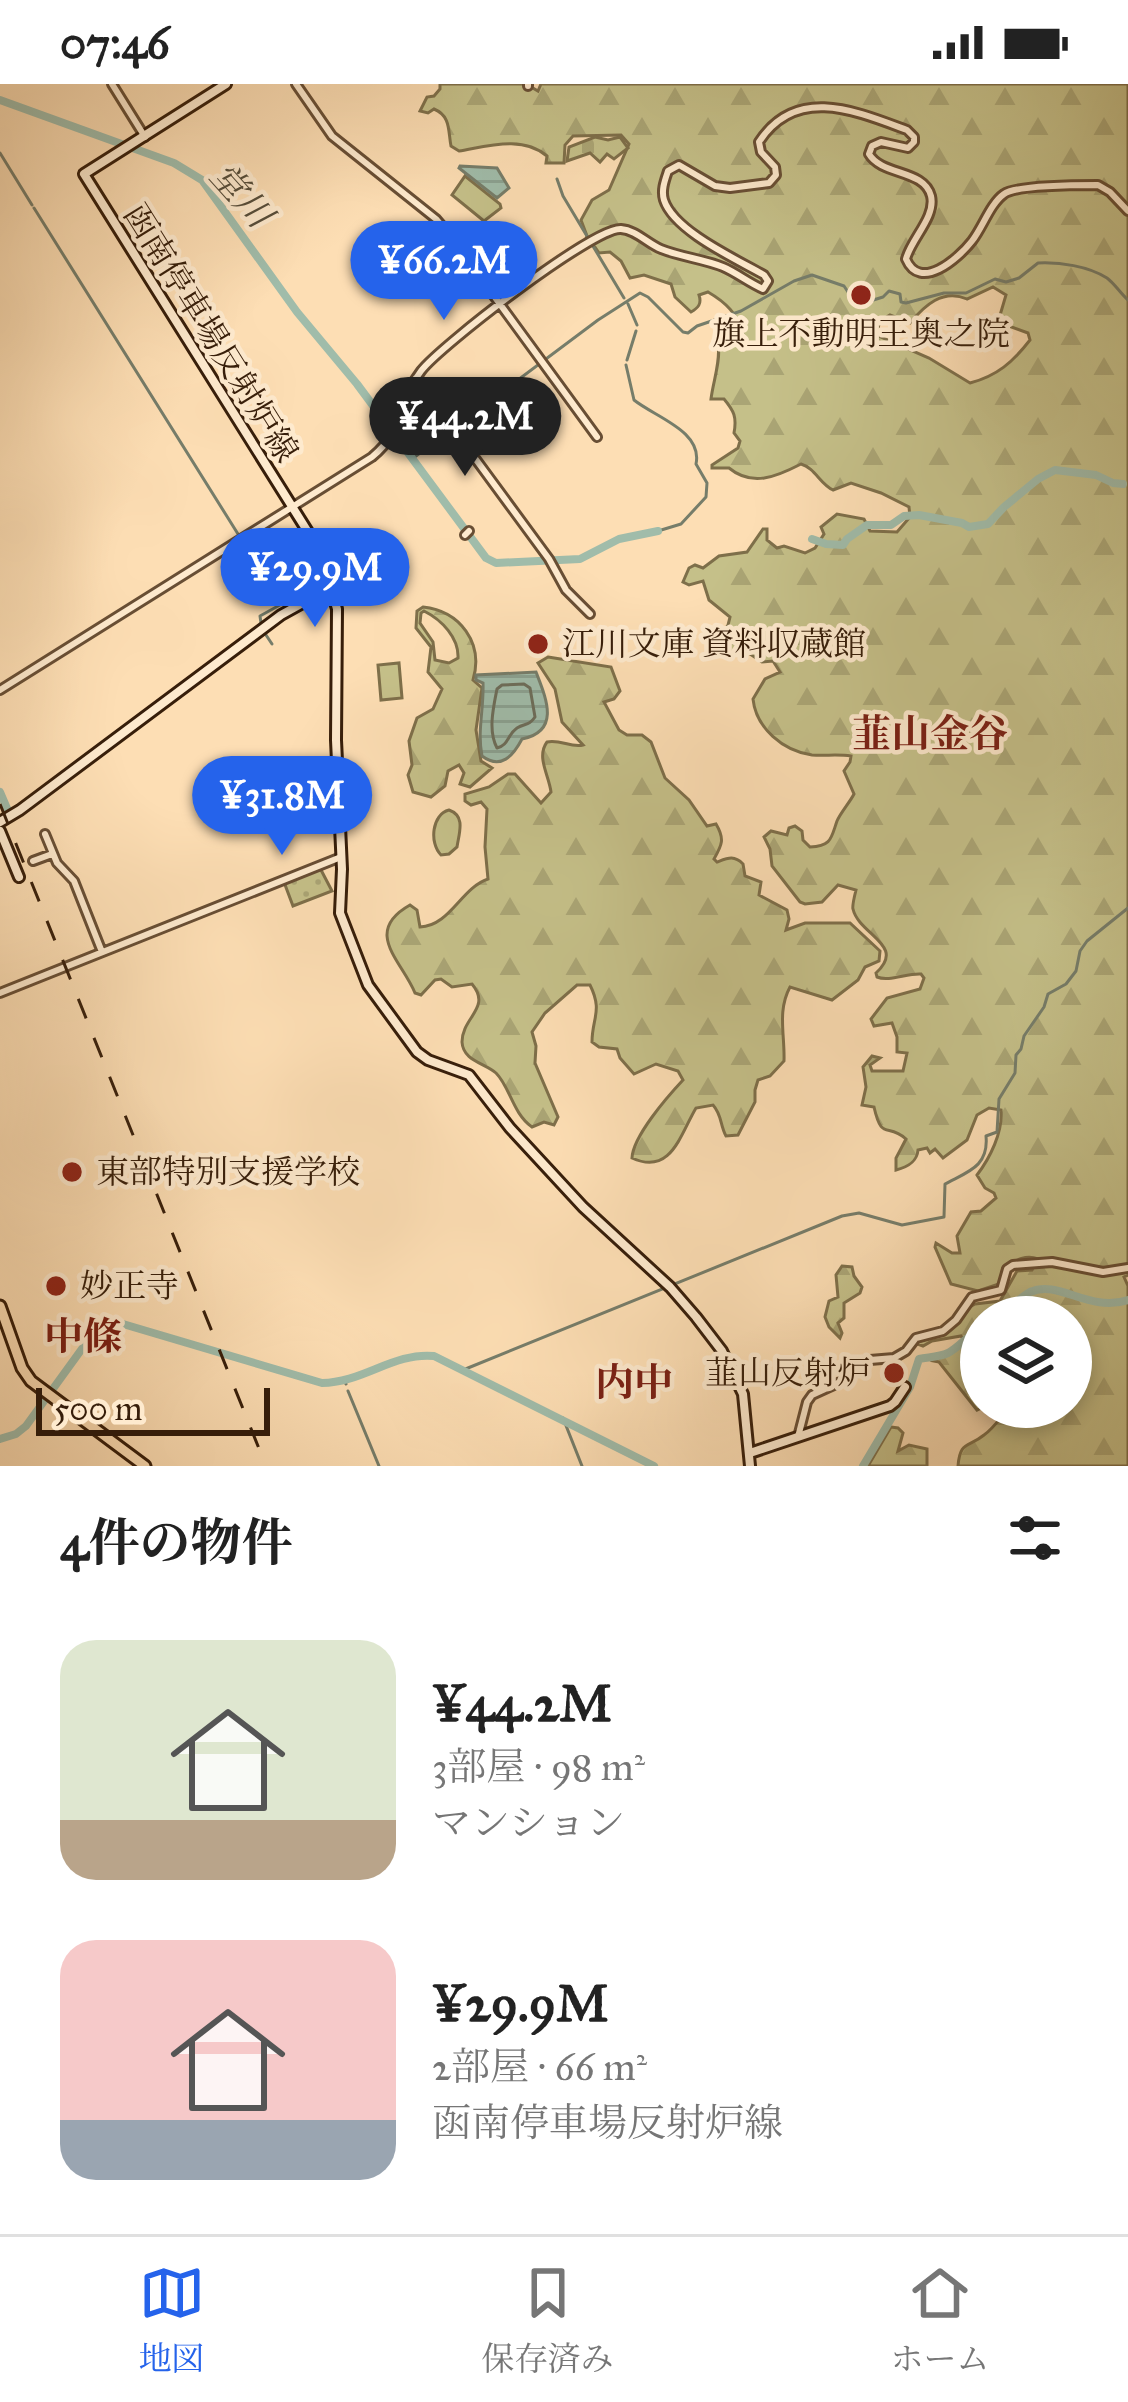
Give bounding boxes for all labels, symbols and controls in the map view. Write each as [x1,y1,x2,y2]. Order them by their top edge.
text: 07:46 [60,15,170,70]
water label: 堂川 [201,154,284,239]
street label: 函南停車場反射炉線 [115,196,307,470]
pin: ¥66.2M [346,221,542,323]
text: ¥66.2M [377,236,511,284]
marker: 旗上不動明王奥之院 [848,282,874,308]
place label: 旗上不動明王奥之院 [713,314,1010,354]
pin: ¥44.2M [367,377,563,479]
text: ¥44.2M [396,392,534,440]
pin: ¥29.9M [217,528,413,630]
text: ¥29.9M [247,543,383,591]
place label: 江川文庫 資料収蔵館 [562,624,866,664]
marker: 江川文庫 資料収蔵館 [525,631,551,657]
district label: 韮山金谷 [852,710,1008,758]
pin: ¥31.8M [184,756,380,858]
text: ¥31.8M [219,771,345,819]
place label: 東部特別支援学校 [96,1152,360,1192]
marker: 東部特別支援学校 [59,1159,85,1185]
place label: 妙正寺 [80,1266,179,1306]
marker: 妙正寺 [43,1273,69,1299]
map controls [960,1296,1092,1428]
button: layers [960,1296,1092,1428]
district label: 中條 [44,1313,122,1361]
place label: 韮山反射炉 [705,1353,870,1393]
district label: 内中 [595,1359,673,1407]
marker: 韮山反射炉 [881,1360,907,1386]
scale bar [36,1382,270,1435]
text: 500 m [54,1389,143,1429]
icon: filters [1002,1505,1068,1571]
text: 4件の物件 [60,1512,292,1574]
text: ¥44.2M [432,1673,612,1735]
icon: home [156,1688,300,1832]
text: 3部屋 · 98 m² [432,1743,645,1791]
text: マンション [432,1799,625,1847]
text: ¥29.9M [432,1973,609,2035]
icon: home [156,1988,300,2132]
text: 2部屋 · 66 m² [432,2043,647,2091]
text: 函南停車場反射炉線 [432,2099,783,2147]
tab: 地図 [139,2260,205,2379]
tab: 保存済み [482,2260,614,2379]
tab: ホーム [891,2260,990,2379]

